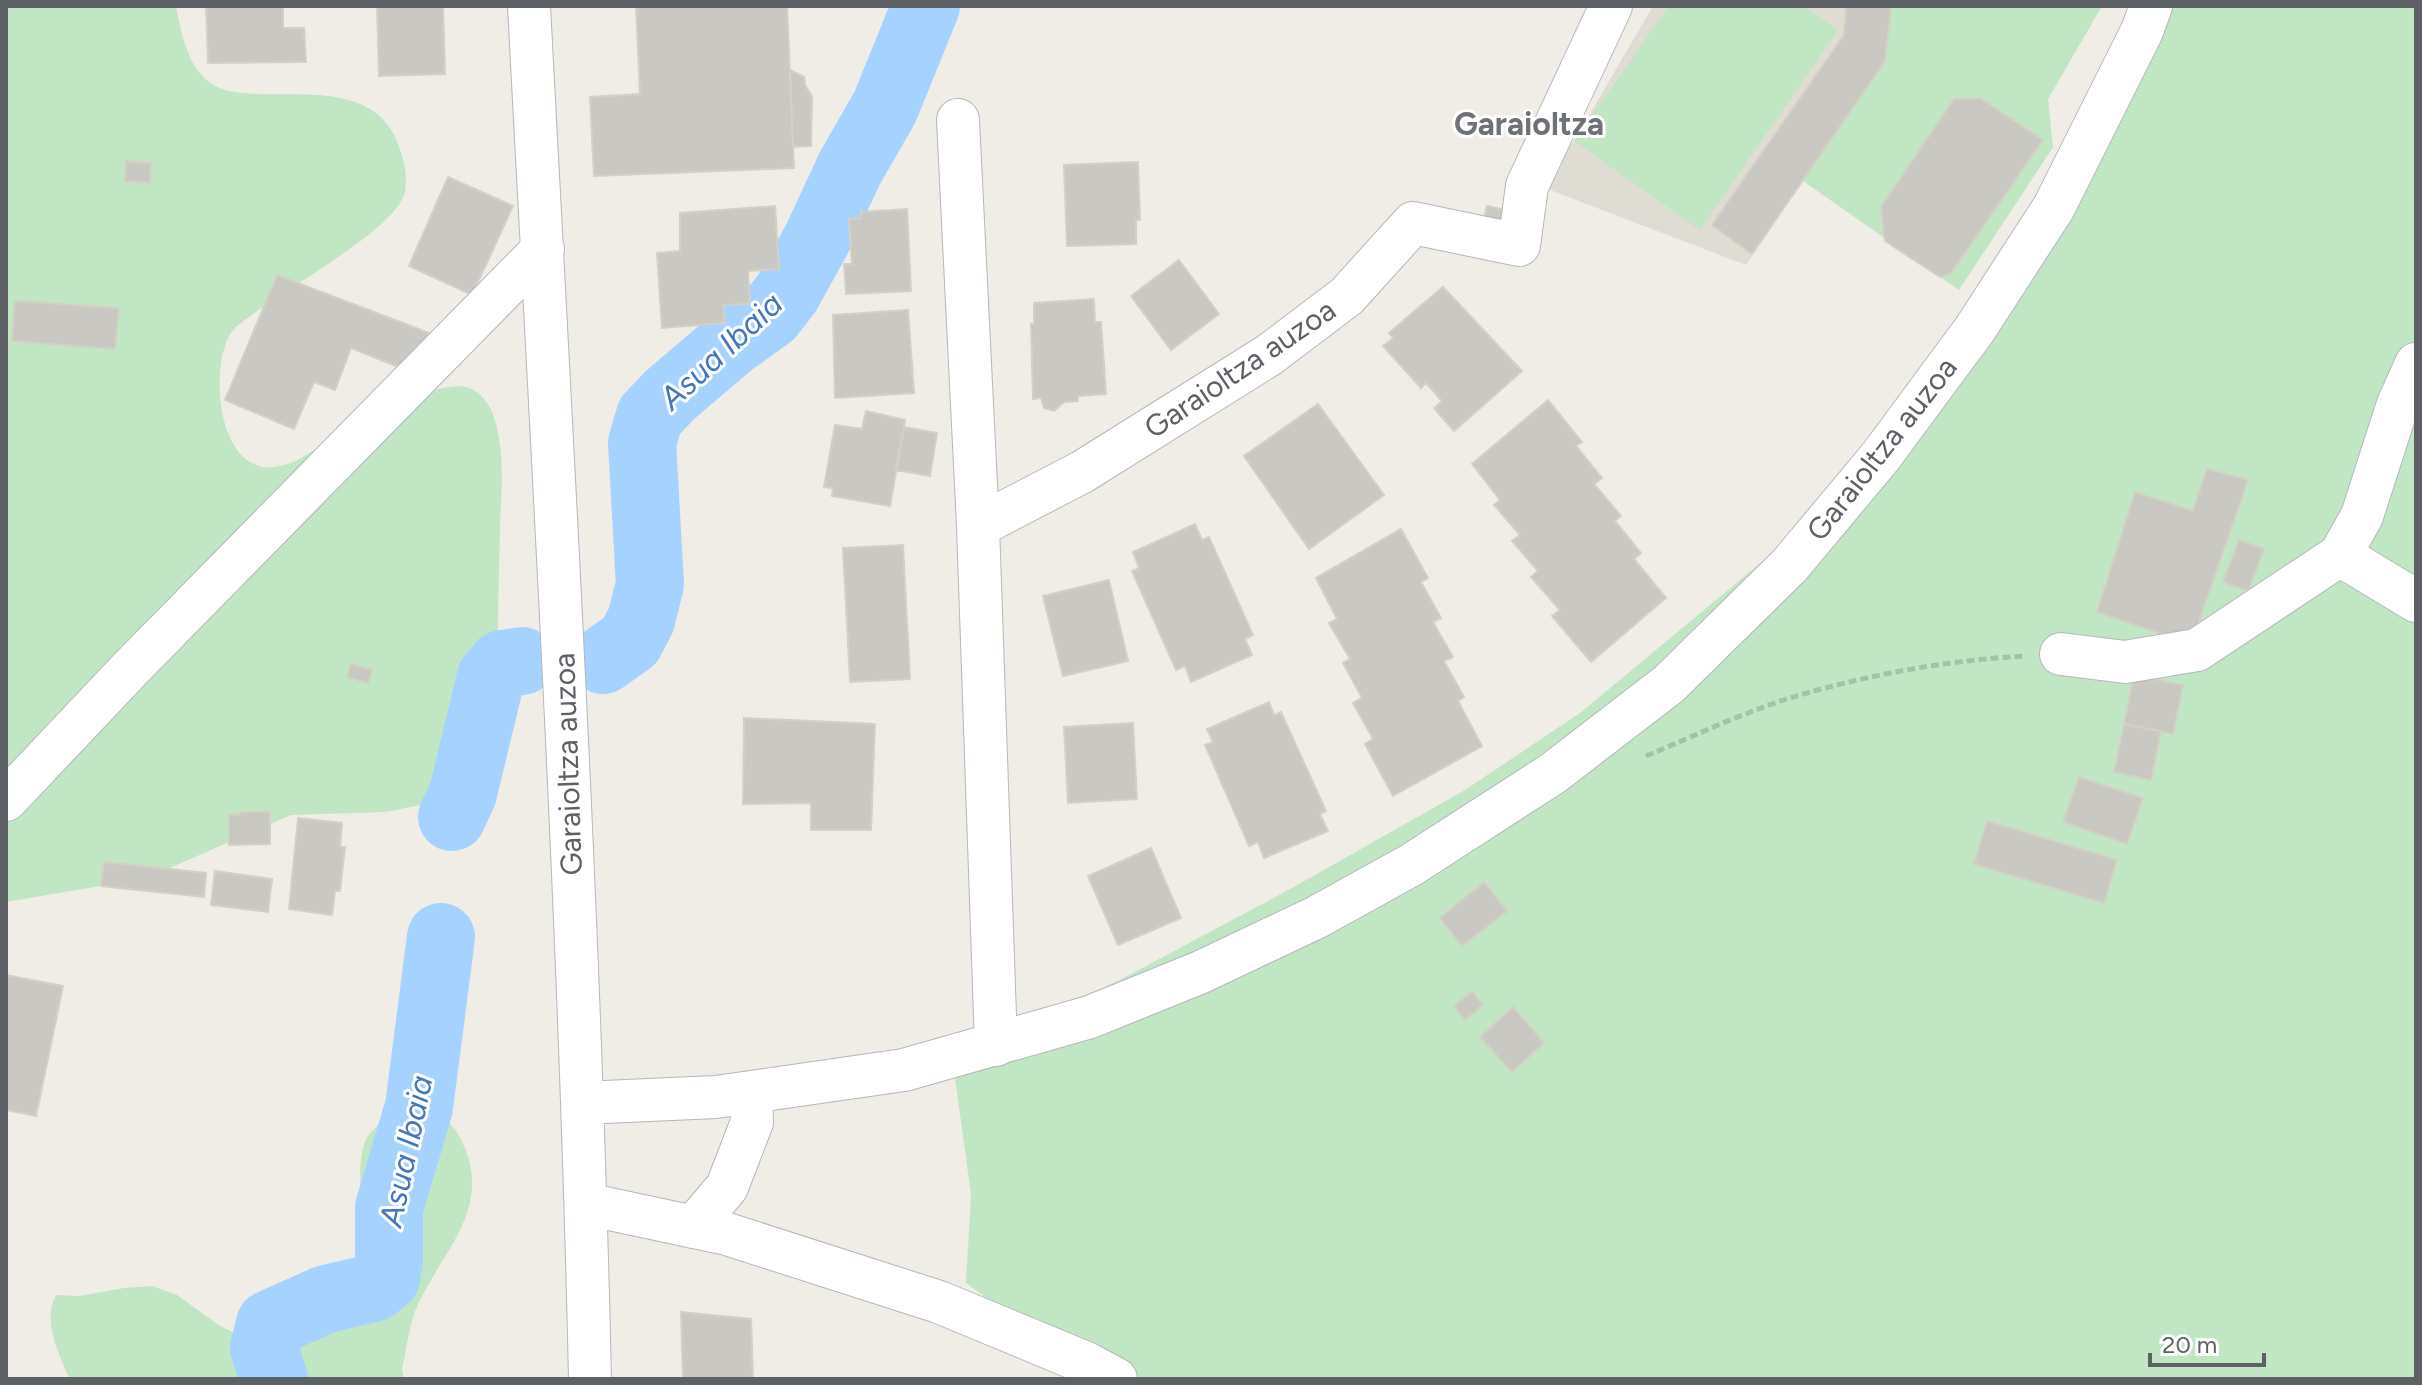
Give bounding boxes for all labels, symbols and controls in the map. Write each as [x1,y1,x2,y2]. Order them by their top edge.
district label: Garaioltza [1454,105,1604,143]
water label: Asua Ibaia [650,285,790,419]
street label: Garaioltza auzoa [1137,291,1342,446]
street label: Garaioltza auzoa [1798,350,1965,548]
street label: Garaioltza auzoa [545,652,590,876]
water label: Asua Ibaia [371,1072,441,1232]
scale bar [2150,1317,2264,1367]
text: 20 m [2162,1330,2217,1359]

